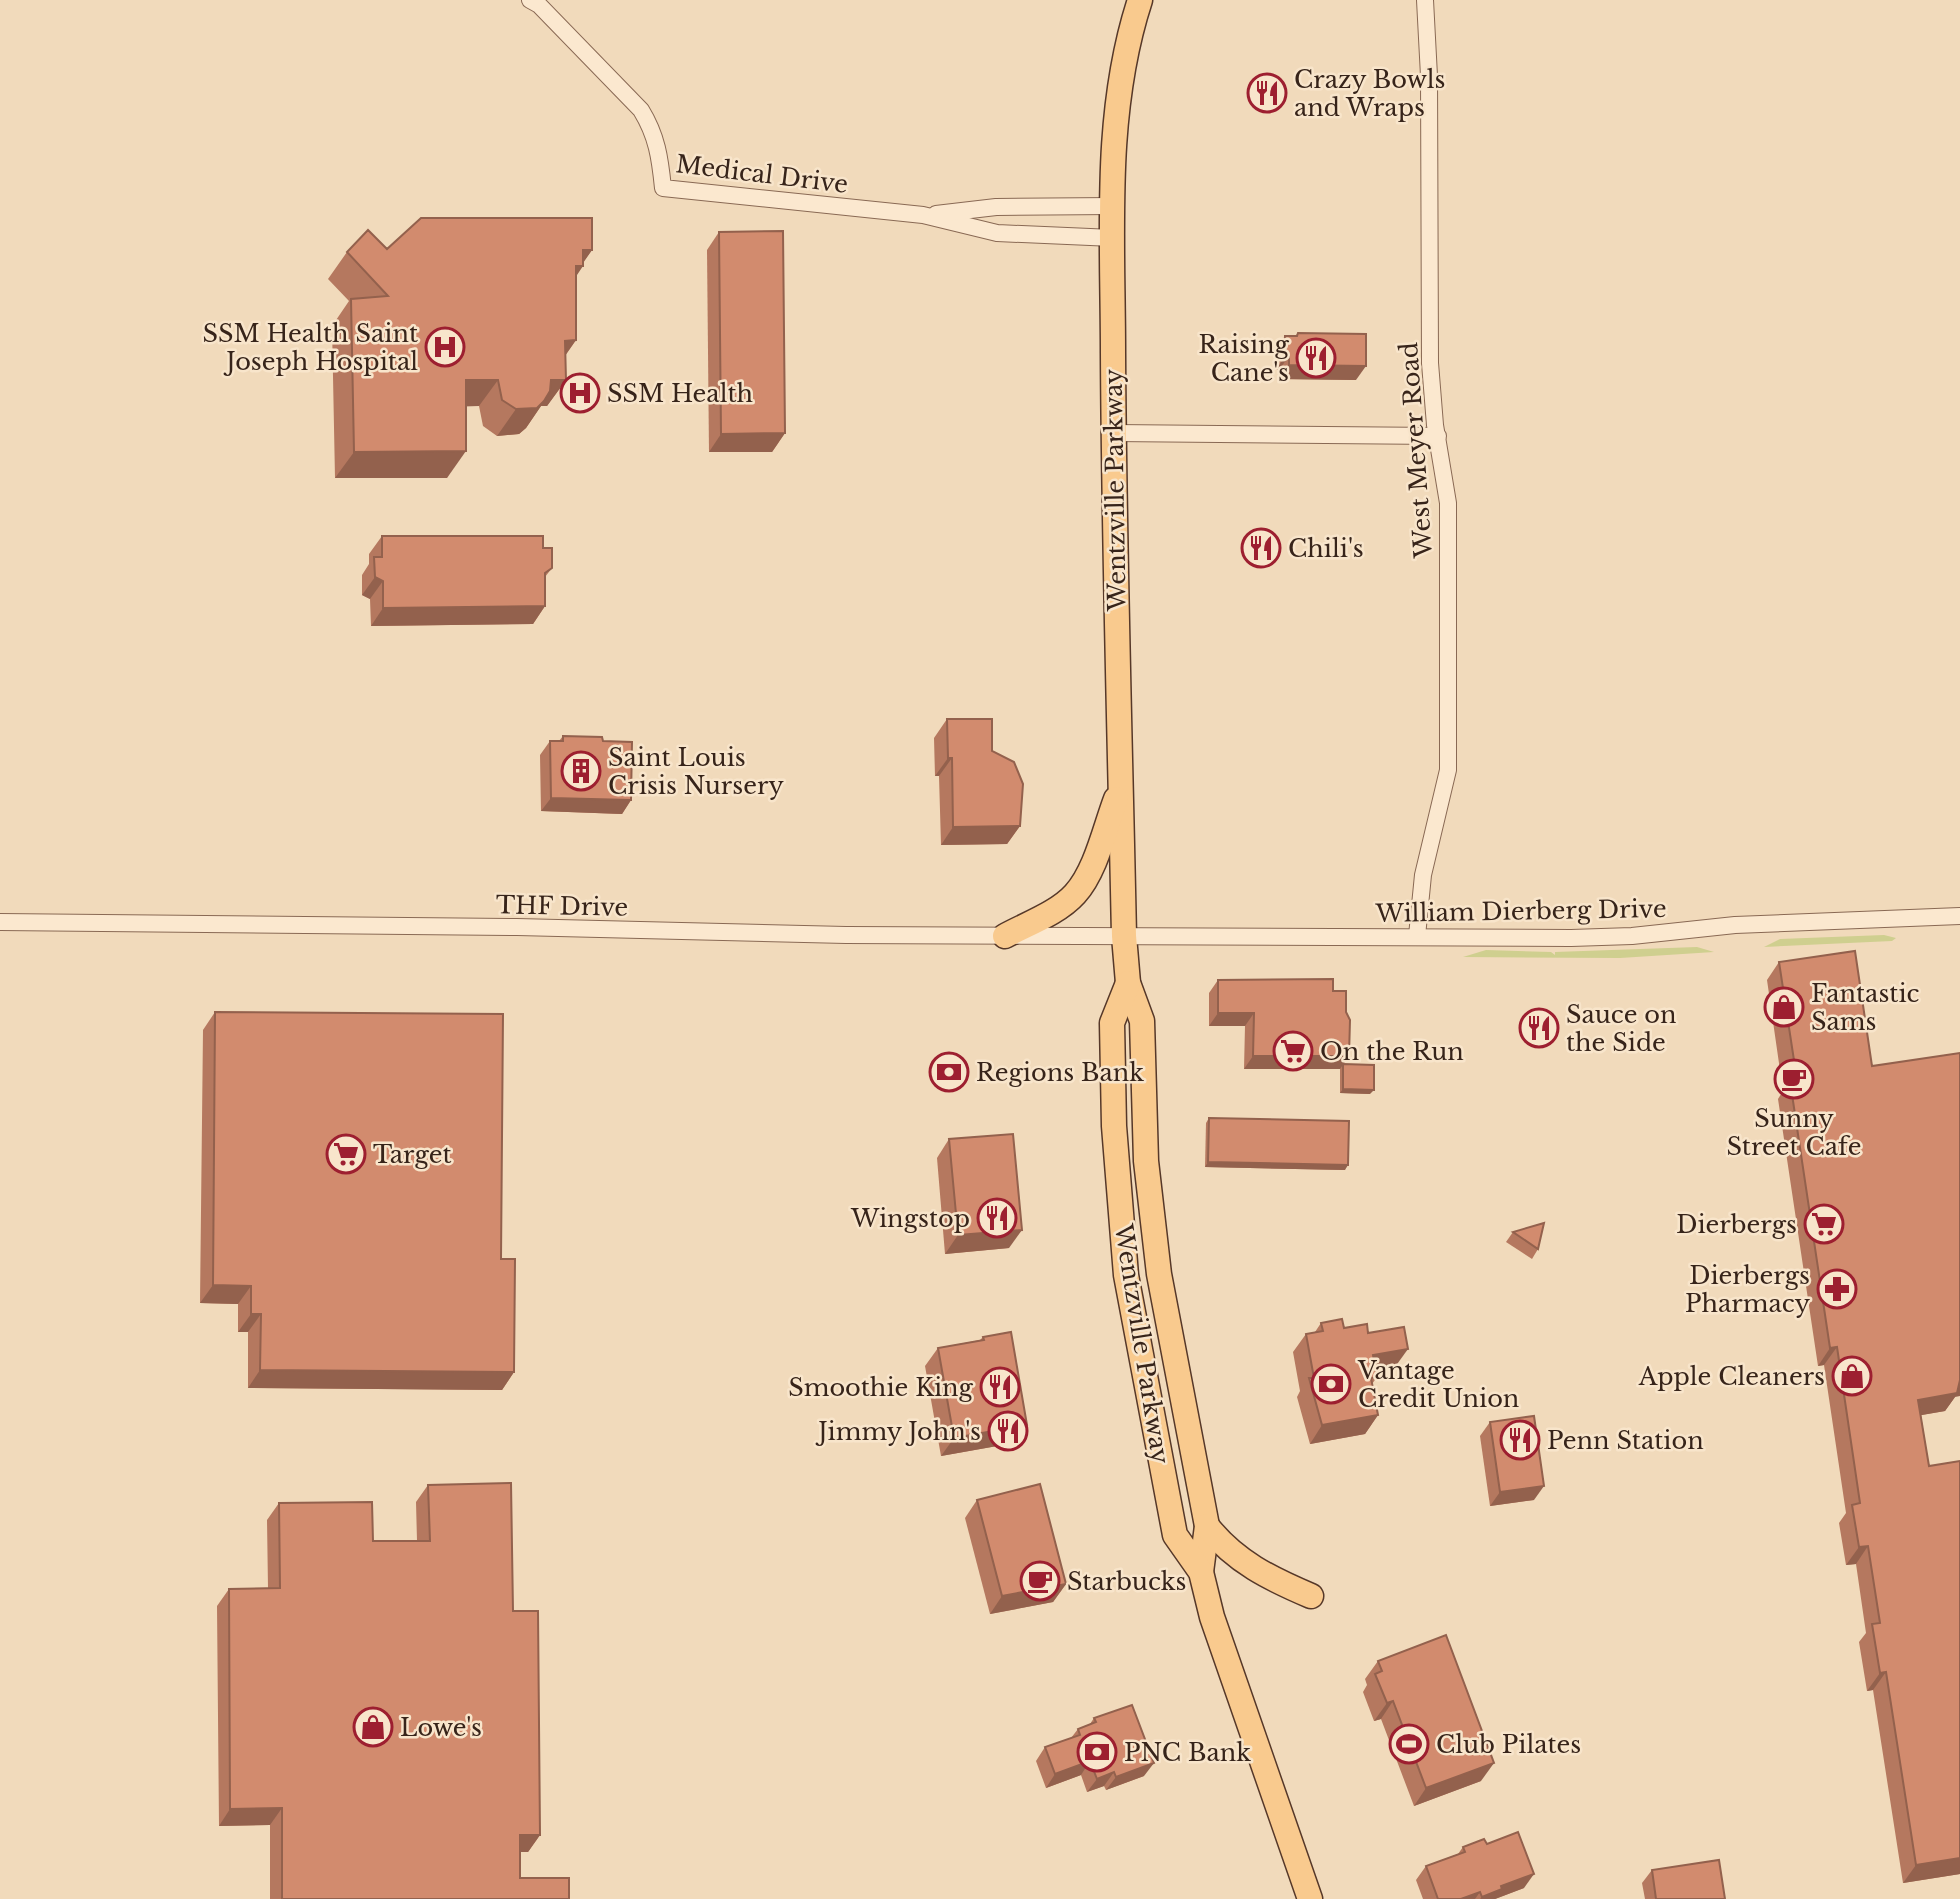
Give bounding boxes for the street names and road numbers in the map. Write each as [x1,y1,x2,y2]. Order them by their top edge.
street label: Medical Drive [674,149,850,199]
street label: West Meyer Road [1394,341,1438,560]
street label: Wentzville Parkway [1098,368,1132,612]
street label: THF Drive [496,890,628,922]
street label: William Dierberg Drive [1374,894,1667,928]
street label: Wentzville Parkway [1109,1221,1175,1467]

